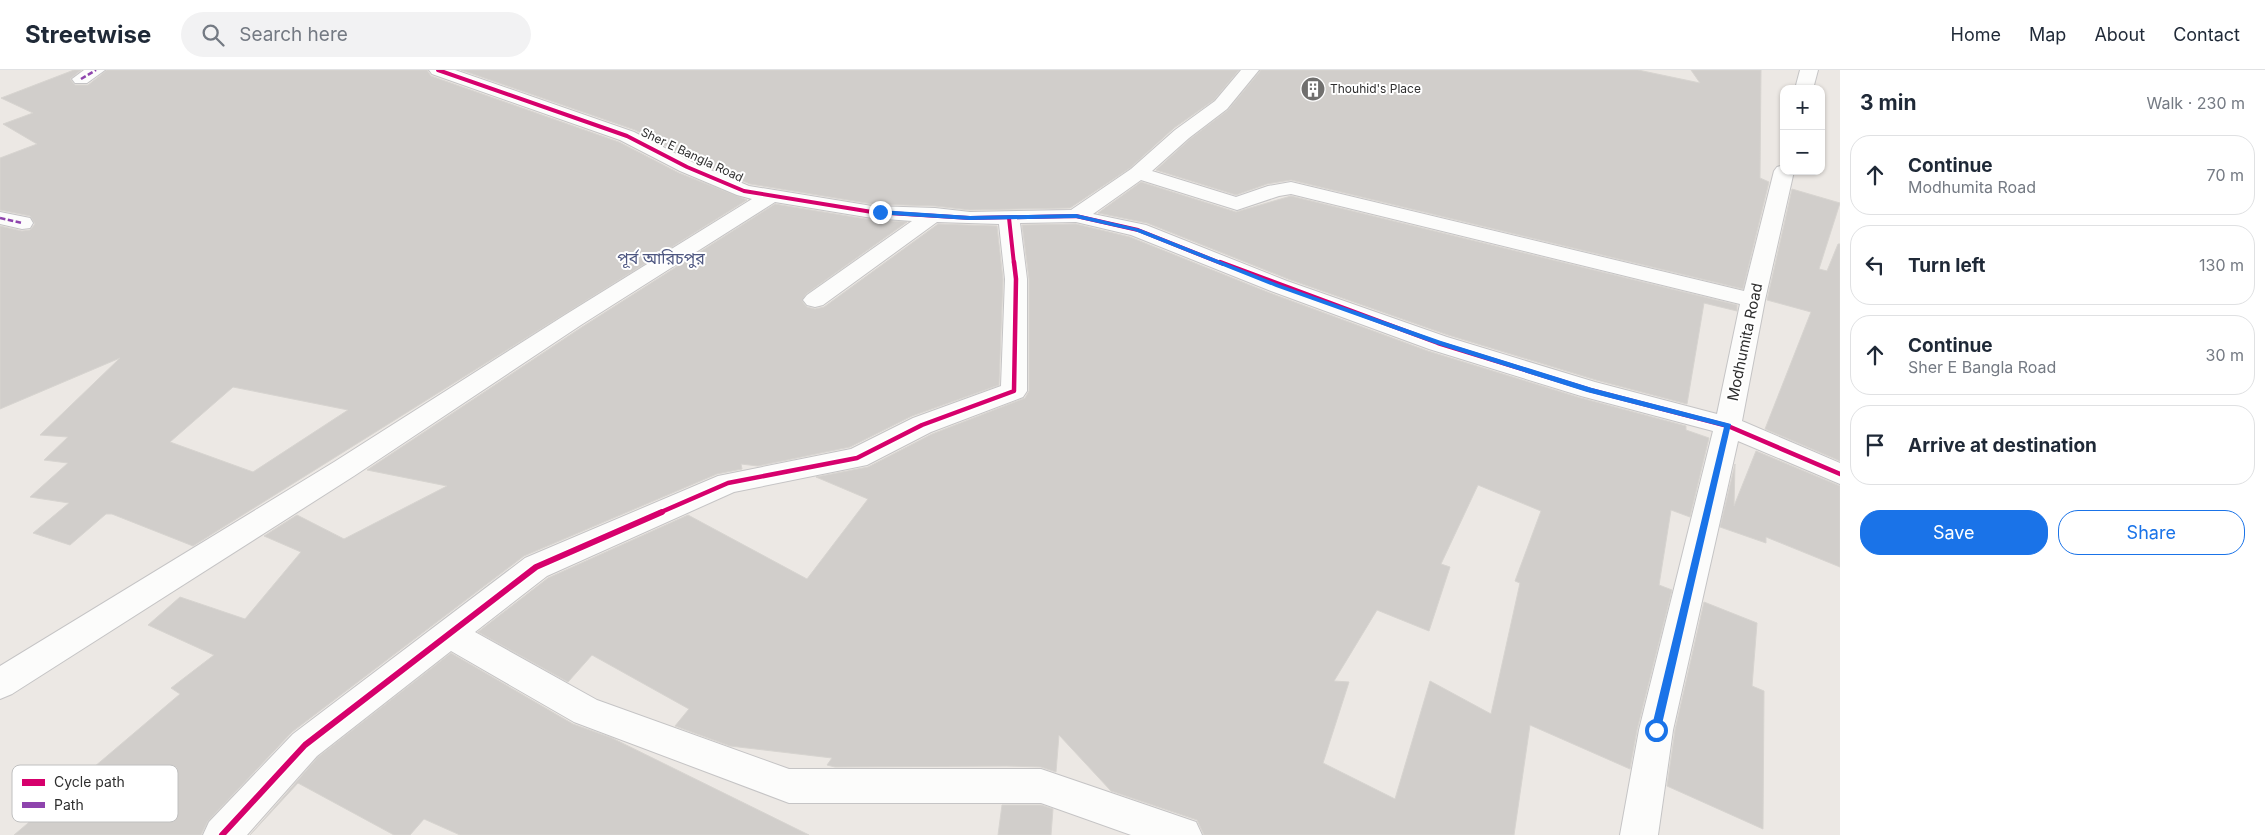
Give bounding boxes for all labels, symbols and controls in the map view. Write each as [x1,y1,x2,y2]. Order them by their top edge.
search box [181,12,531,57]
text: Streetwise [25,20,151,49]
icon: search [199,21,227,49]
text: Search here [239,23,348,46]
text: Home [1951,24,2001,45]
text: Map [2029,24,2066,45]
text: About [2094,24,2145,45]
text: Contact [2173,24,2240,45]
building icon: Thouhid's Place [1300,76,1326,102]
place label: Thouhid's Place [1330,81,1421,96]
map controls [1780,85,1825,175]
button: + [1780,85,1825,130]
text: 3 min [1860,90,1916,115]
text: Walk · 230 m [2147,93,2245,113]
street label: Sher E Bangla Road [639,124,746,185]
button: − [1780,130,1825,175]
text: Continue [1908,154,1993,177]
icon: ahead [1861,161,1889,189]
text: 70 m [2207,165,2244,185]
text: Modhumita Road [1908,177,2036,197]
route end [869,201,892,224]
district label: পূর্ব আরিচপুর [617,248,705,268]
icon: left [1861,251,1889,279]
text: Turn left [1908,254,1986,277]
text: 130 m [2199,255,2244,275]
street label: Modhumita Road [1723,281,1766,403]
text: Continue [1908,334,1993,357]
icon: ahead [1861,341,1889,369]
text: 30 m [2206,345,2244,365]
text: Sher E Bangla Road [1908,357,2056,377]
icon: arrive [1861,431,1889,459]
text: Arrive at destination [1908,434,2097,457]
button: Save [1860,510,2048,555]
button: Share [2058,510,2245,555]
route start [1645,719,1668,742]
legend [12,765,178,822]
text: Cycle path [54,773,125,790]
text: Path [54,796,84,813]

